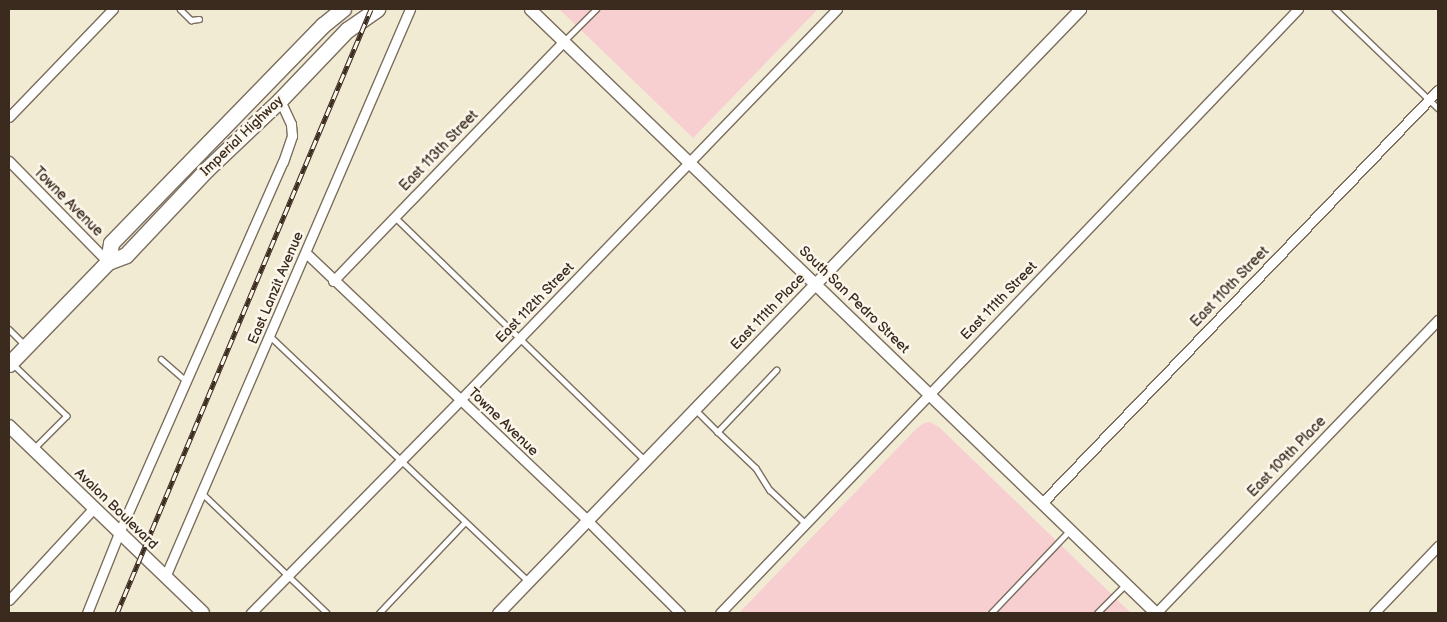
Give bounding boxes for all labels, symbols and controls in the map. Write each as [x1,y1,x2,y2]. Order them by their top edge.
street label: Imperial Highway [197,92,287,180]
street label: East 113th Street [396,107,482,195]
street label: Towne Avenue [30,164,106,240]
street label: East Lanzit Avenue [245,229,307,347]
street label: South San Pedro Street [795,243,913,357]
street label: East 110th Street [1187,243,1273,331]
street label: East 111th Street [957,258,1041,344]
street label: East 112th Street [492,259,578,347]
street label: East 111th Place [727,270,809,354]
street label: Towne Avenue [464,384,542,460]
street label: East 109th Place [1244,413,1330,501]
street label: Avalon Boulevard [71,465,161,553]

